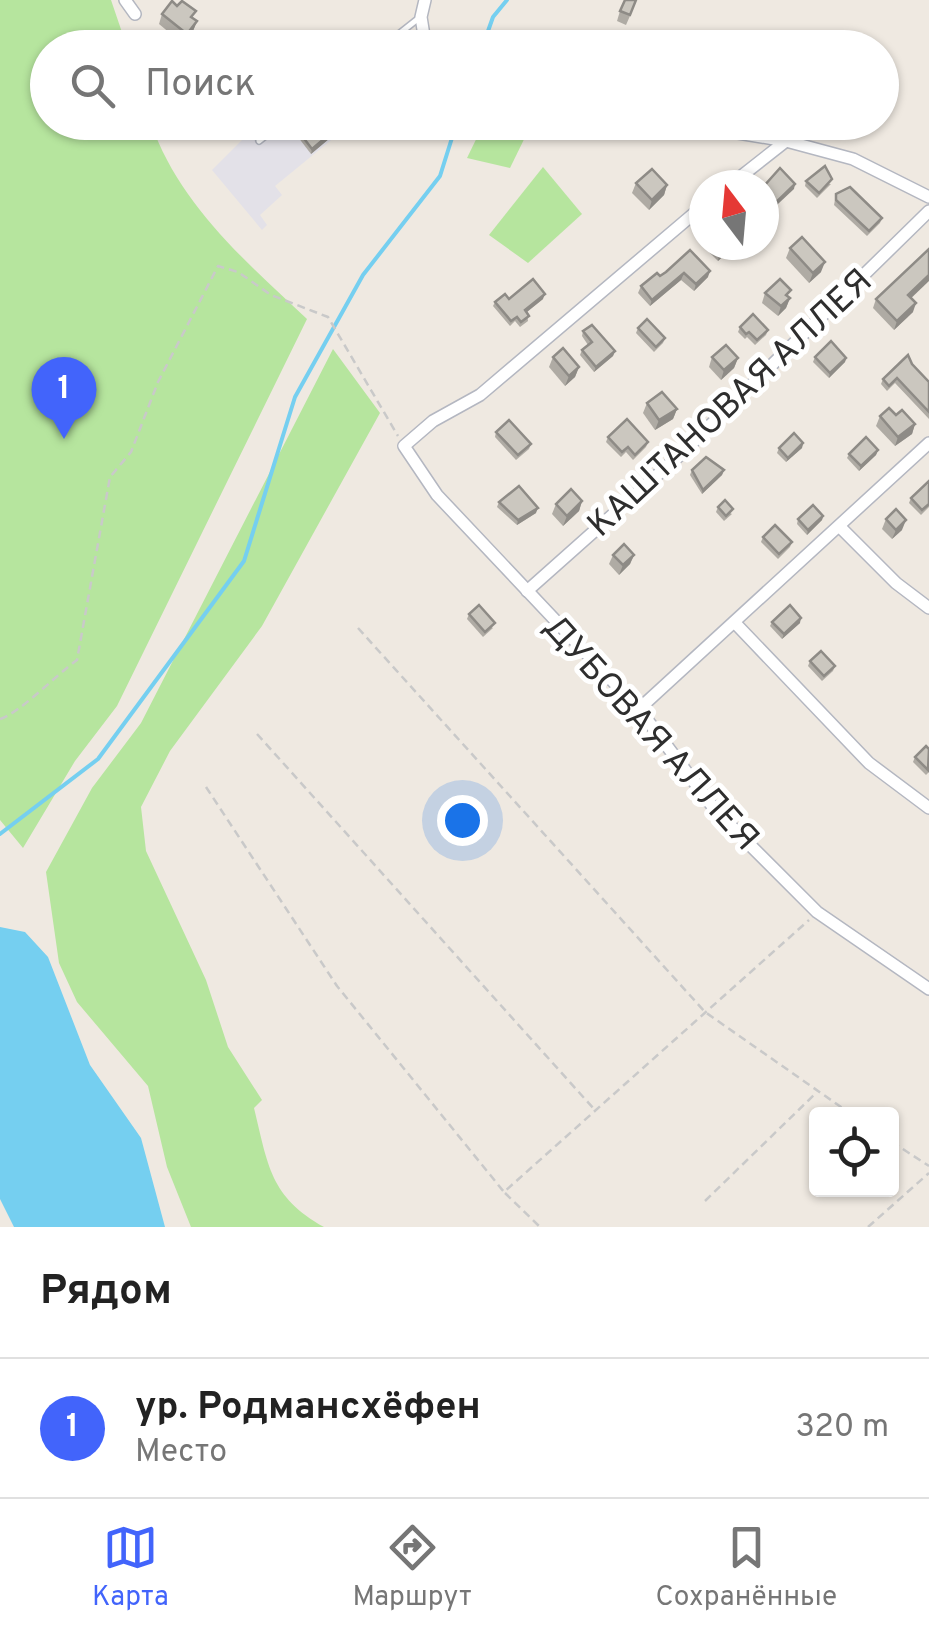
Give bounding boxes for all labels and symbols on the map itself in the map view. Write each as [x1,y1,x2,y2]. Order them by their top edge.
north arrow [689,170,779,260]
street label: КАШТАНОВАЯ АЛЛЕЯ [579,261,883,548]
pin: 1 [32,356,96,439]
street label: ДУБОВАЯ АЛЛЕЯ [532,607,767,861]
your location [437,795,488,846]

